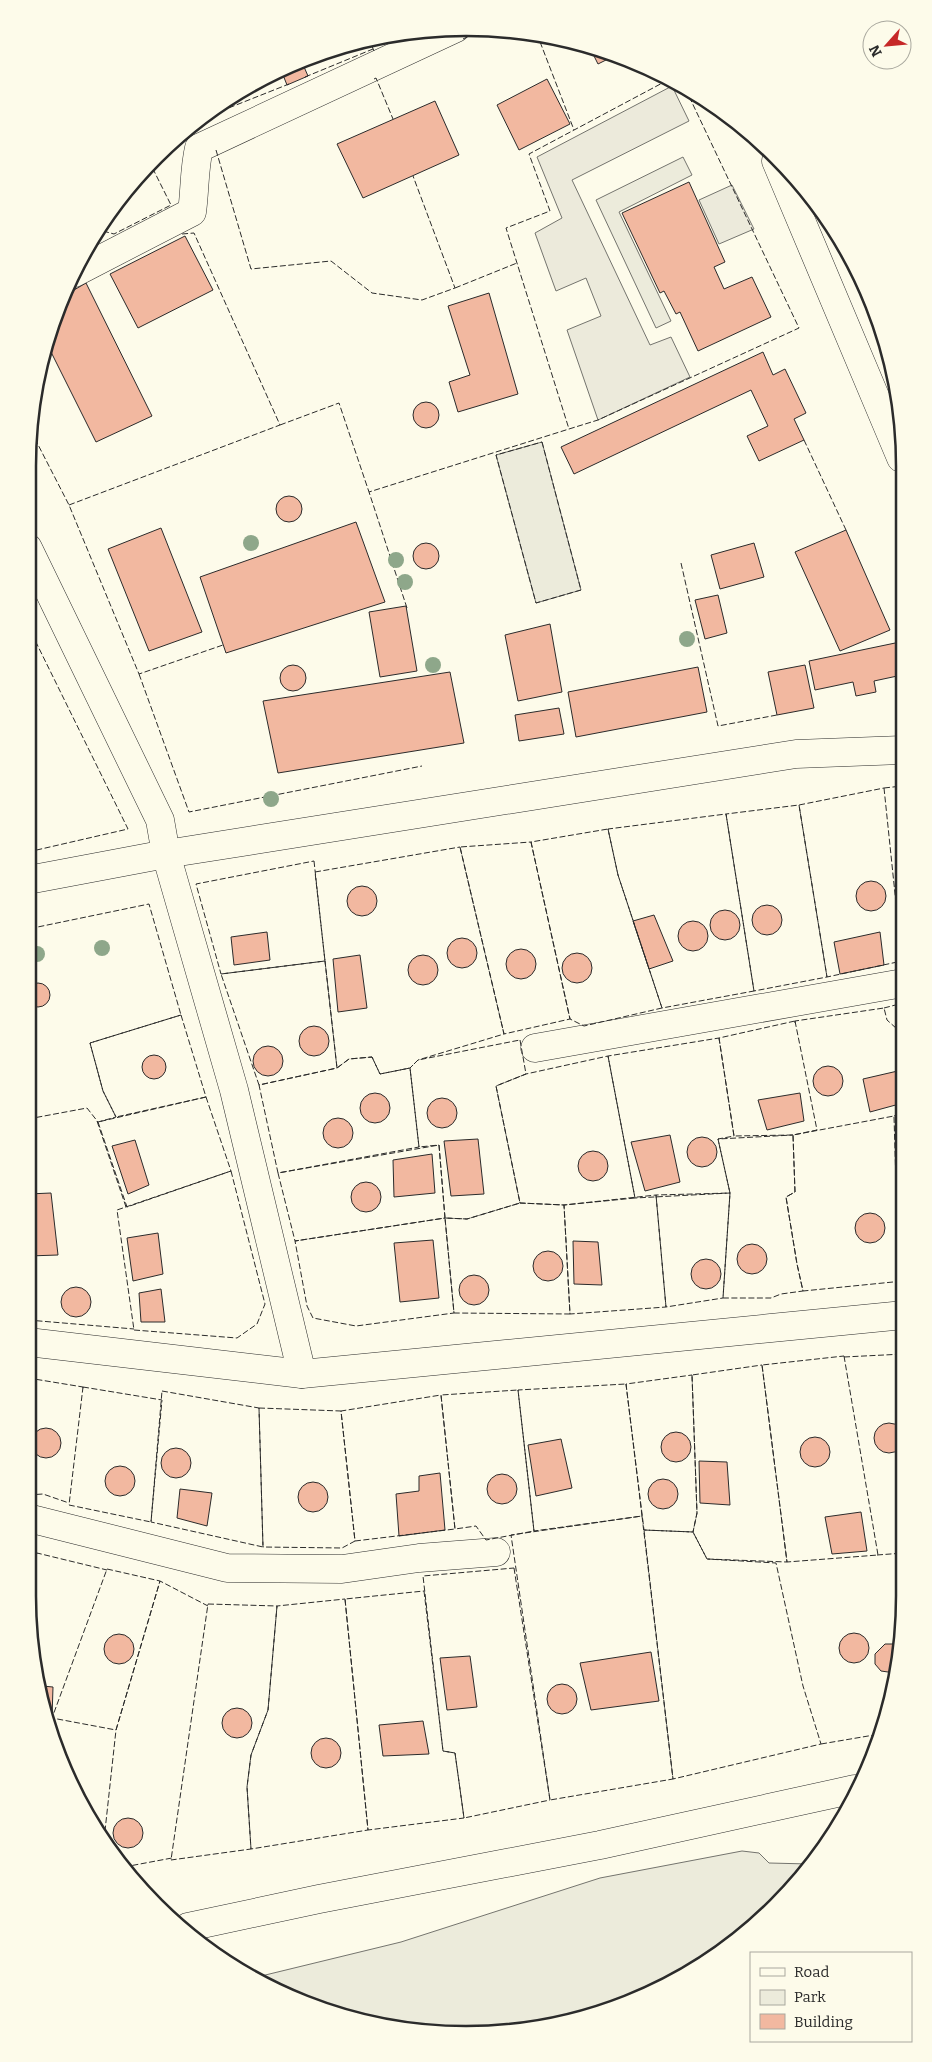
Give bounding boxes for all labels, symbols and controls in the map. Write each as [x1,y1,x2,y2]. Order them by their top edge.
north arrow [862,20,912,70]
text: N [866,42,886,59]
legend [750,1952,912,2042]
text: Road [794,1963,829,1981]
text: Park [794,1988,826,2006]
text: Building [794,2013,853,2031]

